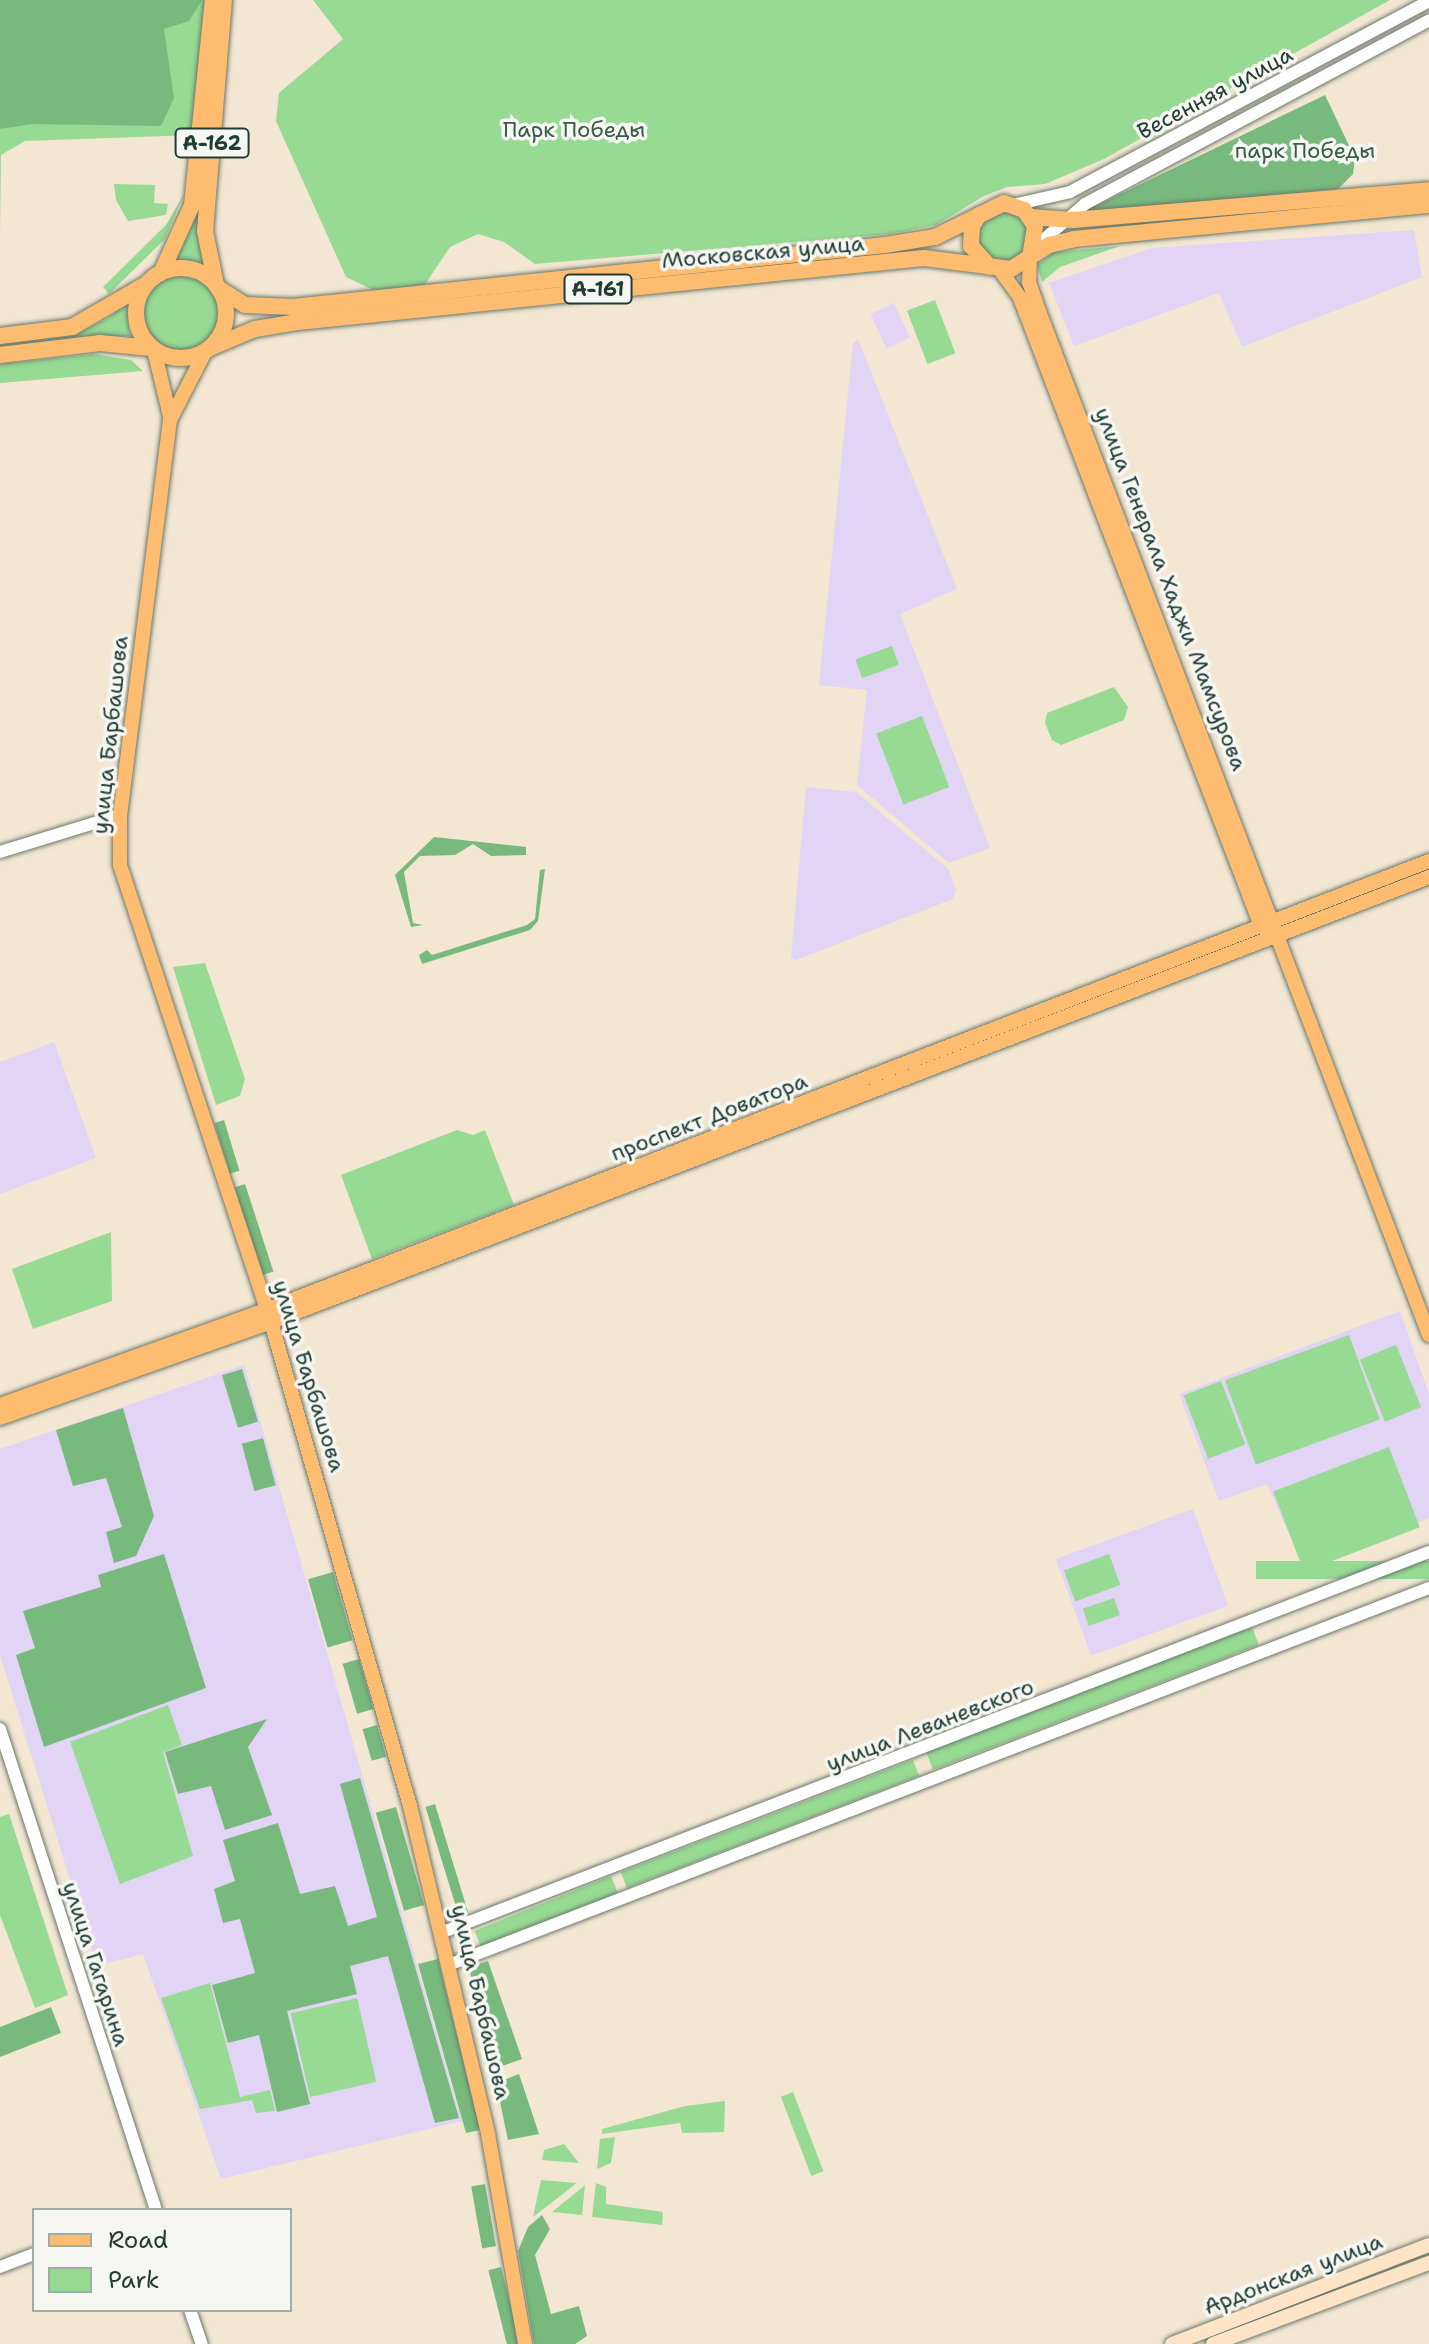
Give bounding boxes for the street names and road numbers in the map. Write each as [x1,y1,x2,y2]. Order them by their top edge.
street label: Весенняя улица [1133,41,1297,145]
road number: А-162 [174,127,250,159]
street label: Московская улица [661,230,865,274]
road number: А-161 [562,273,634,305]
street label: улица Генерала Хаджи Мамсурова [1089,404,1253,774]
street label: улица Барбашова [86,635,134,835]
street label: проспект Доватора [607,1067,811,1167]
street label: улица Барбашова [267,1277,351,1475]
street label: улица Леваневского [823,1673,1037,1777]
street label: улица Гагарина [57,1879,135,2049]
street label: улица Барбашова [446,1902,516,2102]
street label: Ардонская улица [1200,2228,1386,2320]

